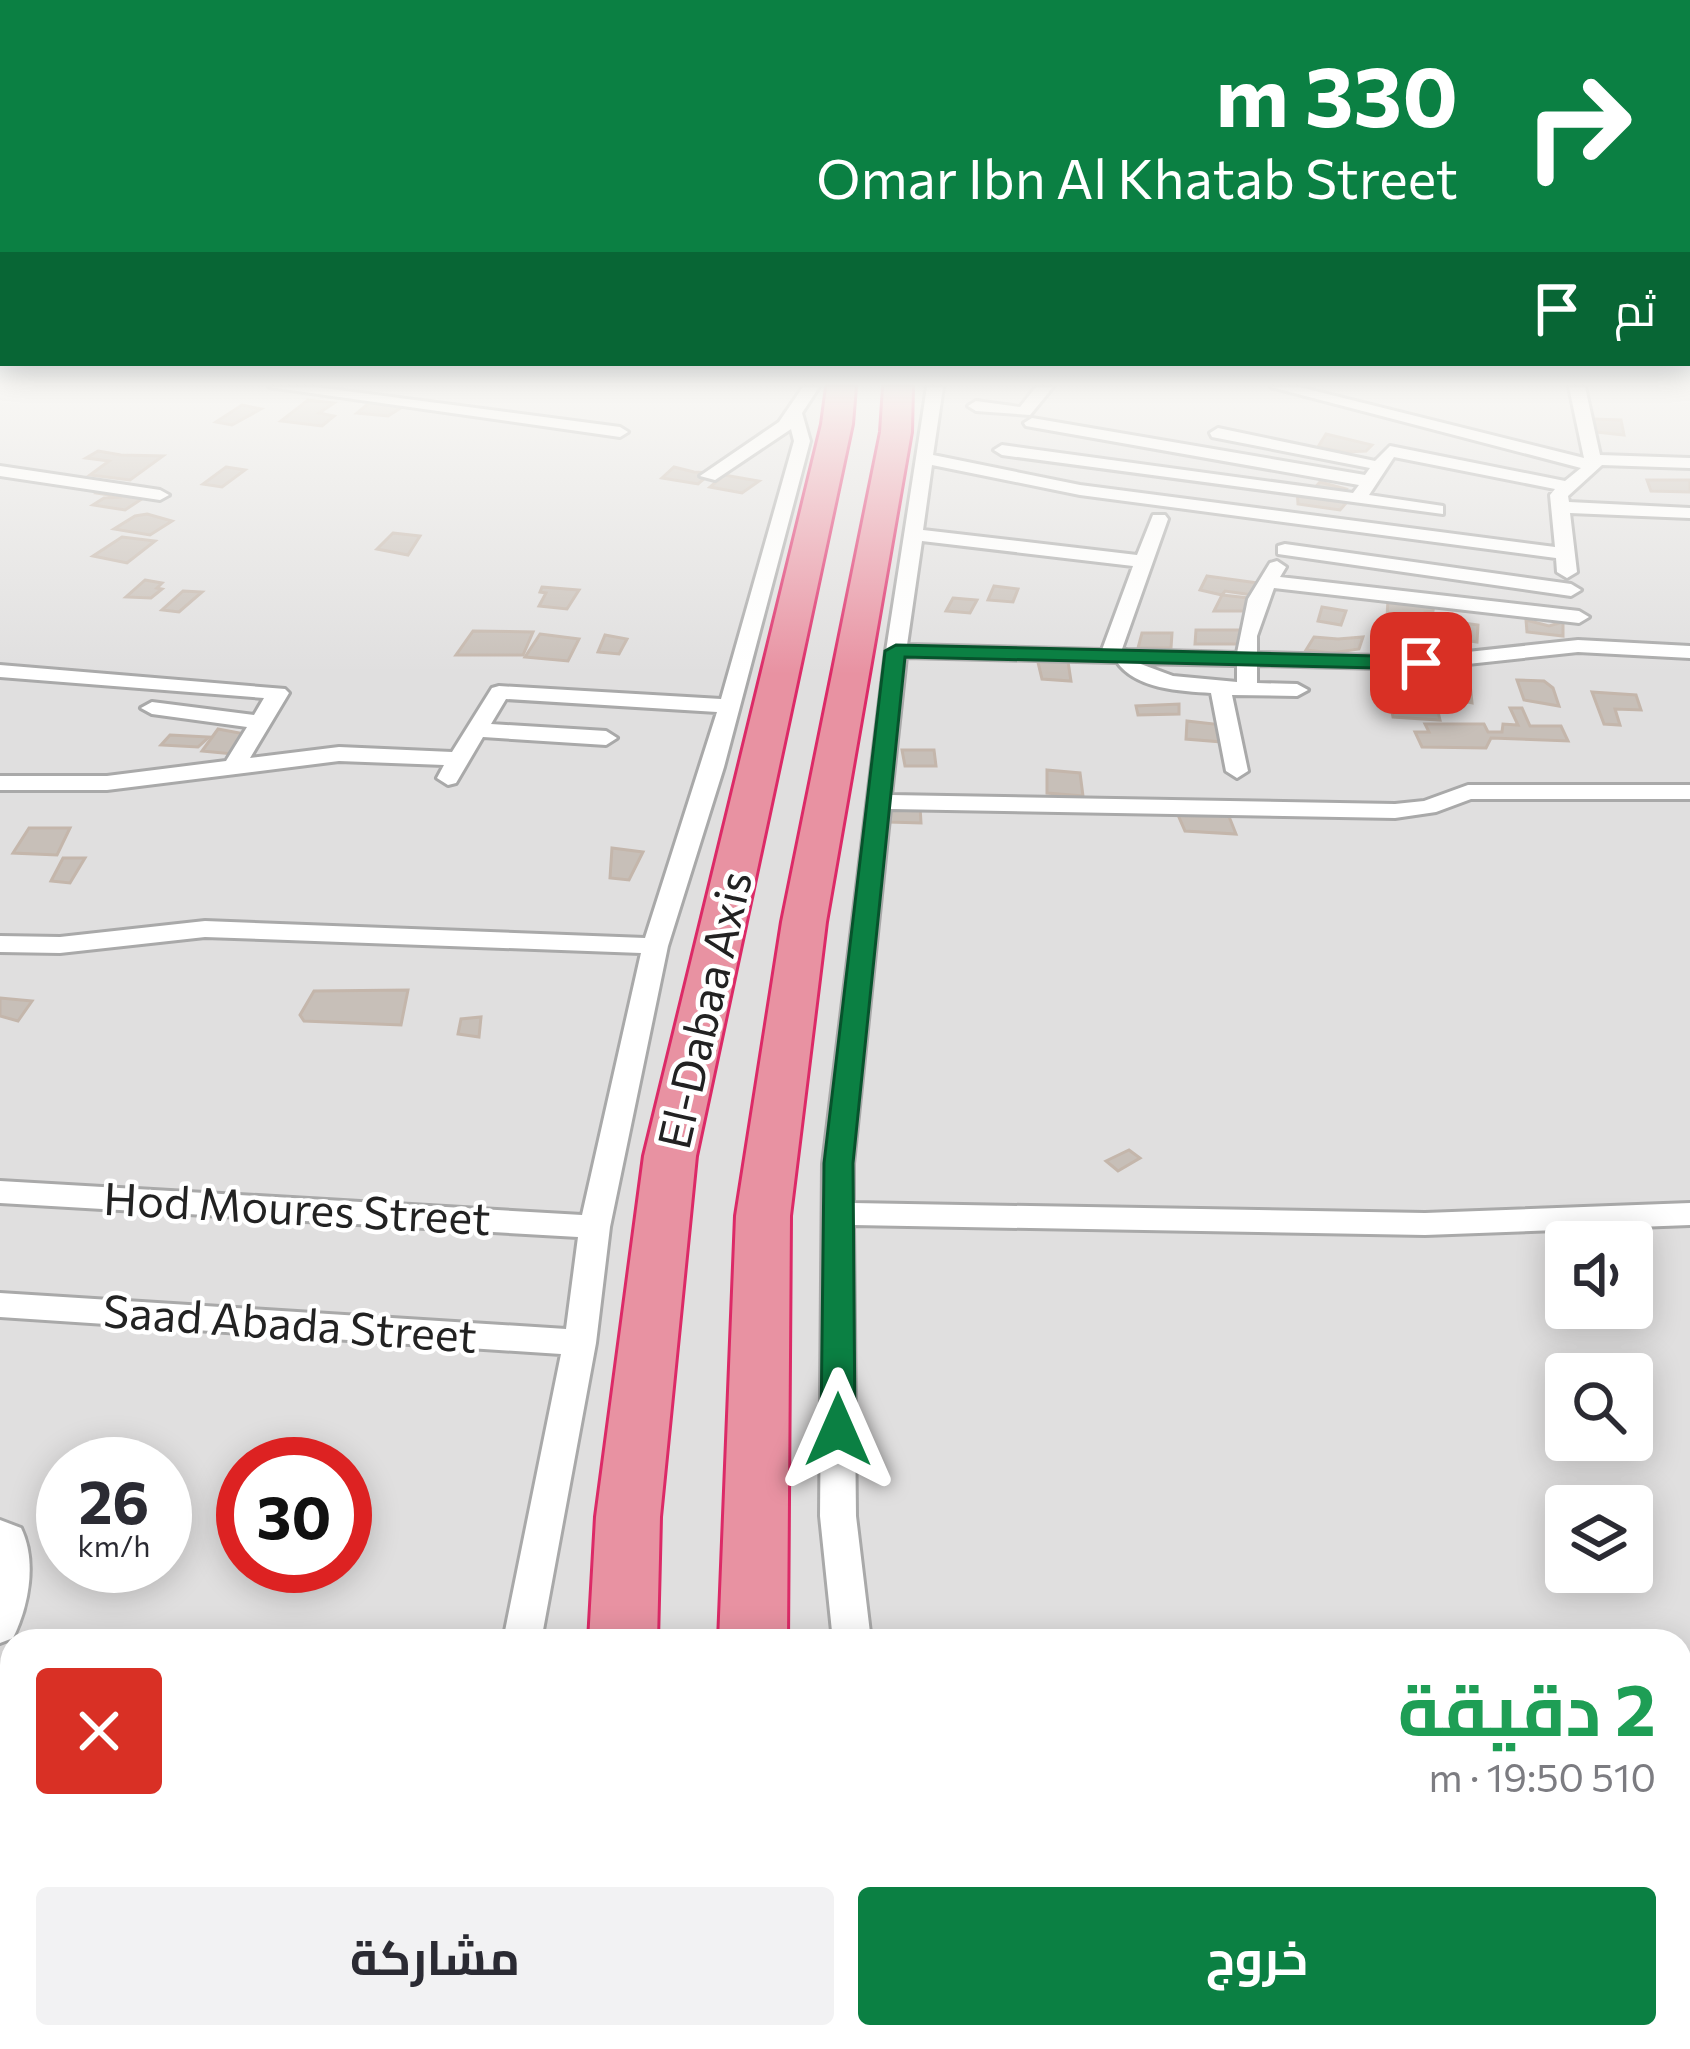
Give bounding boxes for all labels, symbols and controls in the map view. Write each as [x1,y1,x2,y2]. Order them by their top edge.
text: 330 m [1215,42,1458,144]
icon: right [1500,48,1656,204]
text: Omar Ibn Al Khatab Street [816,144,1458,210]
icon: arrive [1524,276,1590,342]
text: ثم [1614,280,1656,335]
pin [1370,612,1472,714]
icon: arrive [1388,630,1454,696]
street label: El-Dabaa Axis [644,865,761,1154]
street label: Hod Moures Street [102,1169,492,1244]
map controls [1545,1221,1653,1593]
button: sound [1545,1221,1653,1329]
street label: Saad Abada Street [101,1281,479,1362]
button: search [1545,1353,1653,1461]
position arrow [775,1367,901,1493]
speed limit sign: 30 [216,1437,372,1593]
text: 26 [79,1463,149,1536]
button: layers [1545,1485,1653,1593]
text: km/h [78,1526,150,1563]
text: 2 دقيقة [1398,1663,1656,1751]
button: close [36,1668,162,1794]
text: 510 m · 19:50 [1428,1752,1656,1800]
button: مشاركة [36,1887,834,2025]
button: خروج [858,1887,1656,2025]

